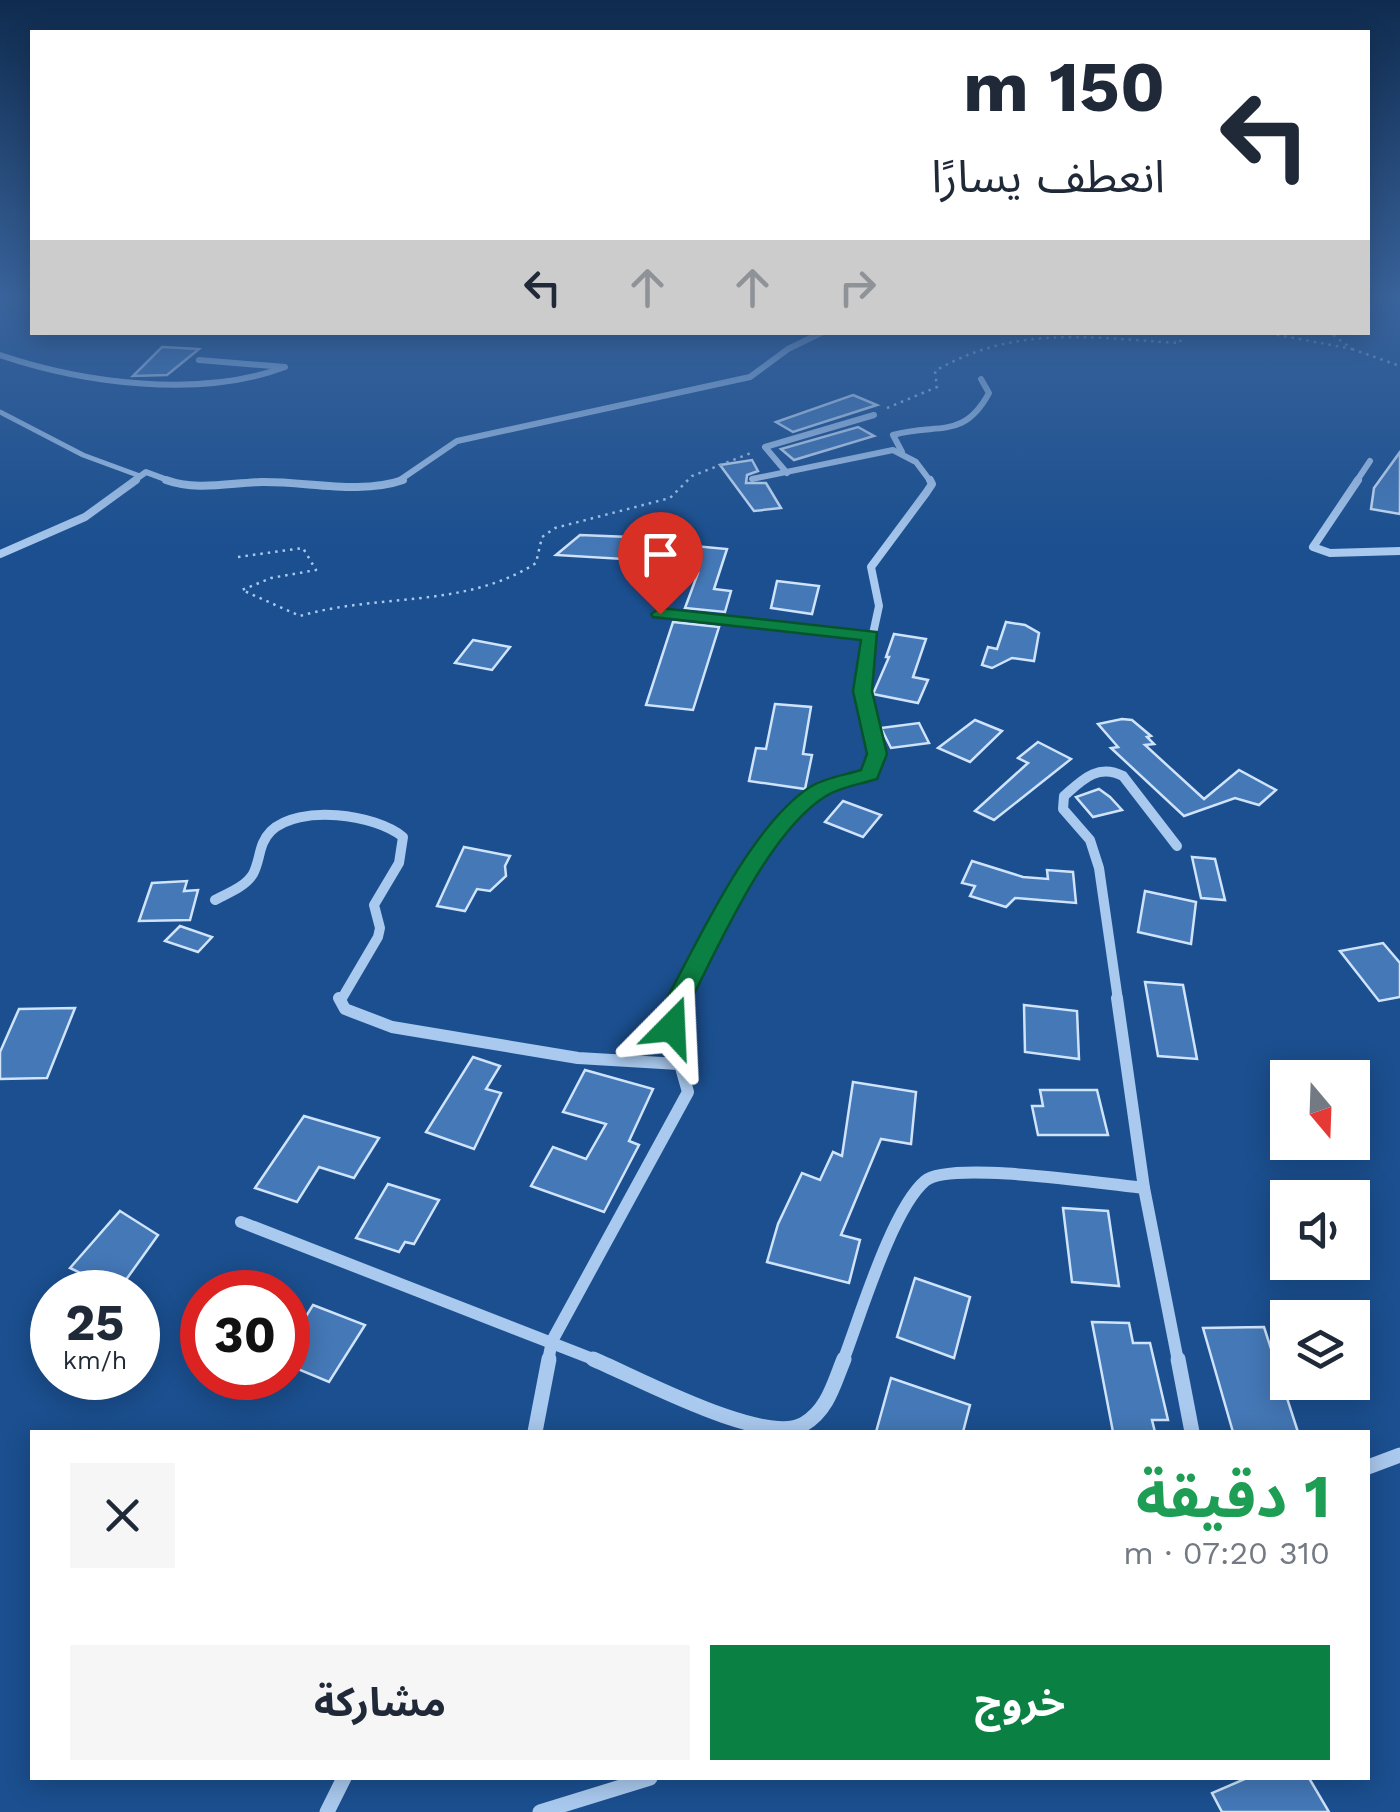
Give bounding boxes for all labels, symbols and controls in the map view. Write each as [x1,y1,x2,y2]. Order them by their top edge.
text: 150 m [963,46,1165,128]
icon: left [1200,70,1330,200]
text: انعطف يسارًا [931,150,1165,203]
icon: left [515,260,570,315]
icon: ahead [620,260,675,315]
icon: ahead [725,260,780,315]
icon: right [830,260,885,315]
pin [618,512,703,615]
icon: arrive [633,527,688,582]
position arrow [620,975,724,1079]
north arrow [1270,1060,1370,1160]
map controls [1270,1060,1370,1400]
button: sound [1270,1180,1370,1280]
speed limit sign: 30 [180,1270,310,1400]
text: 25 [66,1293,124,1352]
button: layers [1270,1300,1370,1400]
text: km/h [63,1346,127,1375]
text: 1 دقيقة [1136,1461,1330,1532]
button: close [70,1463,175,1568]
text: 310 m · 07:20 [1123,1534,1330,1572]
button: مشاركة [70,1645,690,1760]
button: خروج [710,1645,1330,1760]

